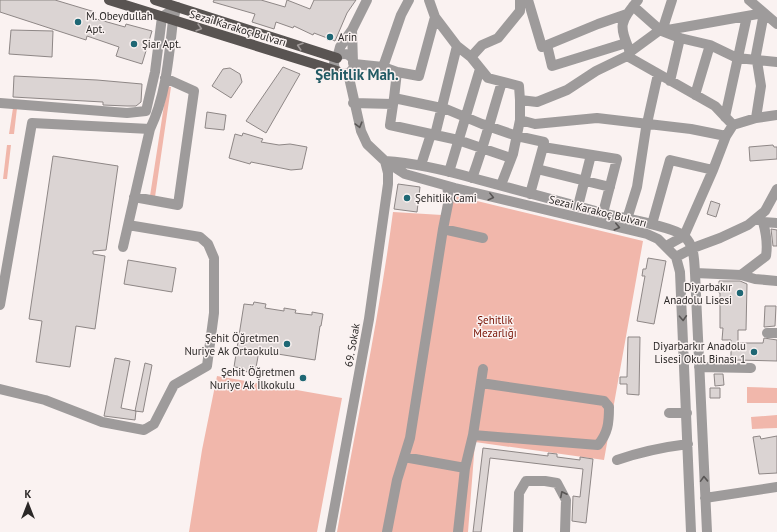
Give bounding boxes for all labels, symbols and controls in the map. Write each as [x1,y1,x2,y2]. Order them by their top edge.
street label: Sezai Karakoç Bulvarı [188,7,288,49]
place label: M. Obeydullah Apt. [86,9,153,36]
marker: M. Obeydullah Apt. [73,17,83,27]
one-way arrow [195,23,202,32]
place label: Arin [338,30,357,44]
marker: Arin [325,32,335,42]
place label: Şiar Apt. [142,37,181,51]
marker: Şiar Apt. [129,39,139,49]
one-way arrow [296,42,303,51]
district label: Şehitlik Mah. [315,65,399,84]
one-way arrow [354,121,363,128]
place label: Şehitlik Cami [415,191,477,205]
one-way arrow [487,192,494,201]
street label: Sezai Karakoç Bulvarı [548,192,648,230]
marker: Şehitlik Cami [402,193,412,203]
one-way arrow [614,223,621,231]
place label: Diyarbakır Anadolu Lisesi [664,280,732,307]
marker: Diyarbakır Anadolu Lisesi [735,288,745,298]
park label: Şehitlik Mezarlığı [473,313,517,340]
one-way arrow [678,315,687,321]
street label: 69. Sokak [341,321,363,368]
place label: Şehit Öğretmen Nuriye Ak Ortaokulu [184,331,279,358]
marker: Şehit Öğretmen Nuriye Ak Ortaokulu [282,339,292,349]
place label: Diyarbarkır Anadolu Lisesi Okul Binası 1 [653,339,746,366]
marker: Diyarbarkır Anadolu Lisesi Okul Binası 1 [749,347,759,357]
place label: Şehit Öğretmen Nuriye Ak İlkokulu [210,365,295,392]
marker: Şehit Öğretmen Nuriye Ak İlkokulu [298,373,308,383]
one-way arrow [700,476,708,482]
north arrow [8,484,48,524]
text: K [25,487,32,501]
one-way arrow [560,491,567,498]

